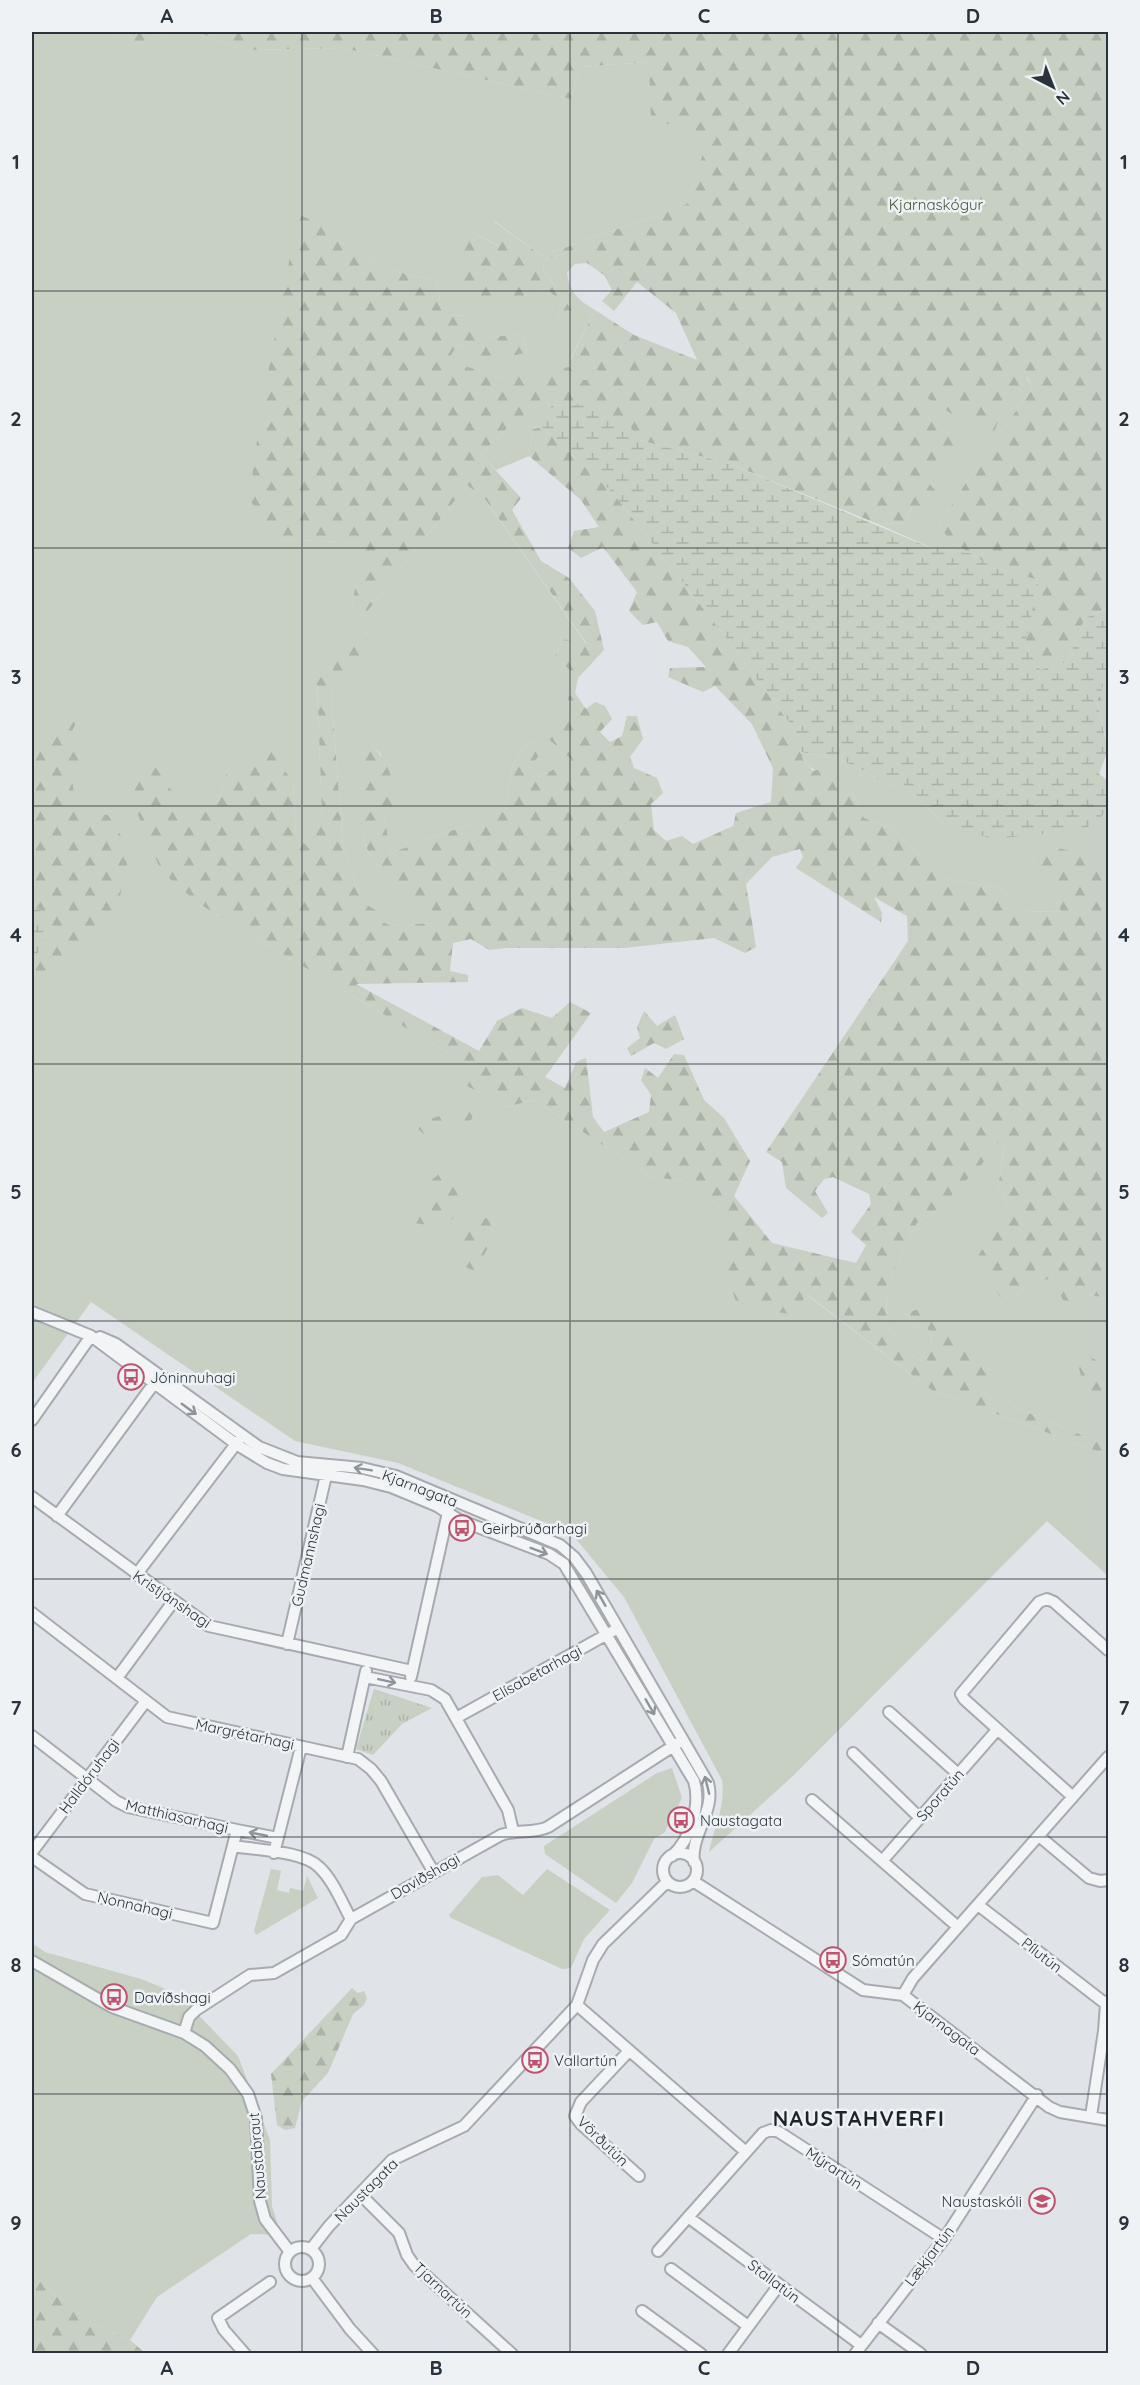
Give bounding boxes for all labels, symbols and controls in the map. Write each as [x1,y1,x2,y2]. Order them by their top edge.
text: A [161,3,174,28]
text: B [429,3,443,28]
text: C [698,3,711,28]
text: D [966,3,980,28]
north arrow [1023,57,1083,117]
text: N [1052,87,1074,110]
text: 1 [12,149,20,174]
text: 1 [1120,149,1128,174]
park label: Kjarnaskógur [889,195,983,214]
text: 2 [10,406,22,431]
text: 2 [1118,406,1130,431]
text: 3 [11,664,21,689]
text: 3 [1119,664,1129,689]
text: 4 [10,922,22,947]
text: 4 [1118,922,1130,947]
text: 5 [10,1179,22,1204]
text: 5 [1118,1179,1130,1204]
bus stop icon: Jóninnuhagi [116,1362,146,1392]
place label: Jóninnuhagi [150,1368,236,1387]
one-way arrow [180,1403,196,1415]
text: 6 [10,1437,22,1462]
text: 6 [1118,1437,1130,1462]
one-way arrow [354,1463,374,1474]
street label: Kjarnagata [380,1465,460,1511]
street label: Gudmannshagi [287,1502,329,1608]
bus stop icon: Geirþrúðarhagi [447,1513,477,1543]
place label: Geirþrúðarhagi [482,1519,587,1538]
one-way arrow [530,1546,548,1557]
street label: Kristjánshagi [129,1566,215,1632]
one-way arrow [594,1590,606,1607]
street label: Elísabetarhagi [489,1641,585,1705]
one-way arrow [377,1676,396,1687]
text: 7 [11,1695,22,1720]
text: 7 [1119,1695,1130,1720]
one-way arrow [644,1698,656,1715]
street label: Margrétarhagi [194,1714,296,1754]
street label: Halldóruhagi [55,1735,123,1817]
street label: Sporatún [912,1765,968,1825]
one-way arrow [701,1776,712,1795]
street label: Matthiasarhagi [124,1795,230,1837]
bus stop icon: Naustagata [666,1805,696,1835]
place label: Naustagata [700,1811,782,1830]
one-way arrow [248,1828,268,1839]
street label: Daviðshagi [387,1849,463,1903]
street label: Nonnahagi [96,1887,174,1923]
street label: Pílutún [1018,1933,1066,1977]
bus stop icon: Sómatún [818,1945,848,1975]
place label: Sómatún [852,1951,915,1970]
text: 8 [11,1952,22,1977]
text: 8 [1119,1952,1130,1977]
bus stop icon: Davíðshagi [99,1982,129,2012]
place label: Davíðshagi [134,1988,211,2007]
street label: Kjarnagata [910,1997,984,2059]
bus stop icon: Vallartún [520,2045,550,2075]
place label: Vallartún [554,2051,617,2070]
district label: NAUSTAHVERFI [773,2105,945,2131]
street label: Naustabraut [244,2112,270,2200]
street label: Vörðutún [573,2112,633,2170]
street label: Mýrartún [802,2143,866,2193]
street label: Naustagata [330,2154,402,2226]
school or university icon: Naustaskóli [1027,2186,1057,2216]
place label: Naustaskóli [942,2192,1022,2211]
text: 9 [10,2210,22,2235]
text: 9 [1118,2210,1130,2235]
street label: Lækjartún [900,2222,958,2290]
street label: Stallatún [744,2255,804,2307]
street label: Tjarnartún [410,2258,476,2322]
text: A [161,2355,174,2380]
text: B [429,2355,443,2380]
text: C [698,2355,711,2380]
text: D [966,2355,980,2380]

